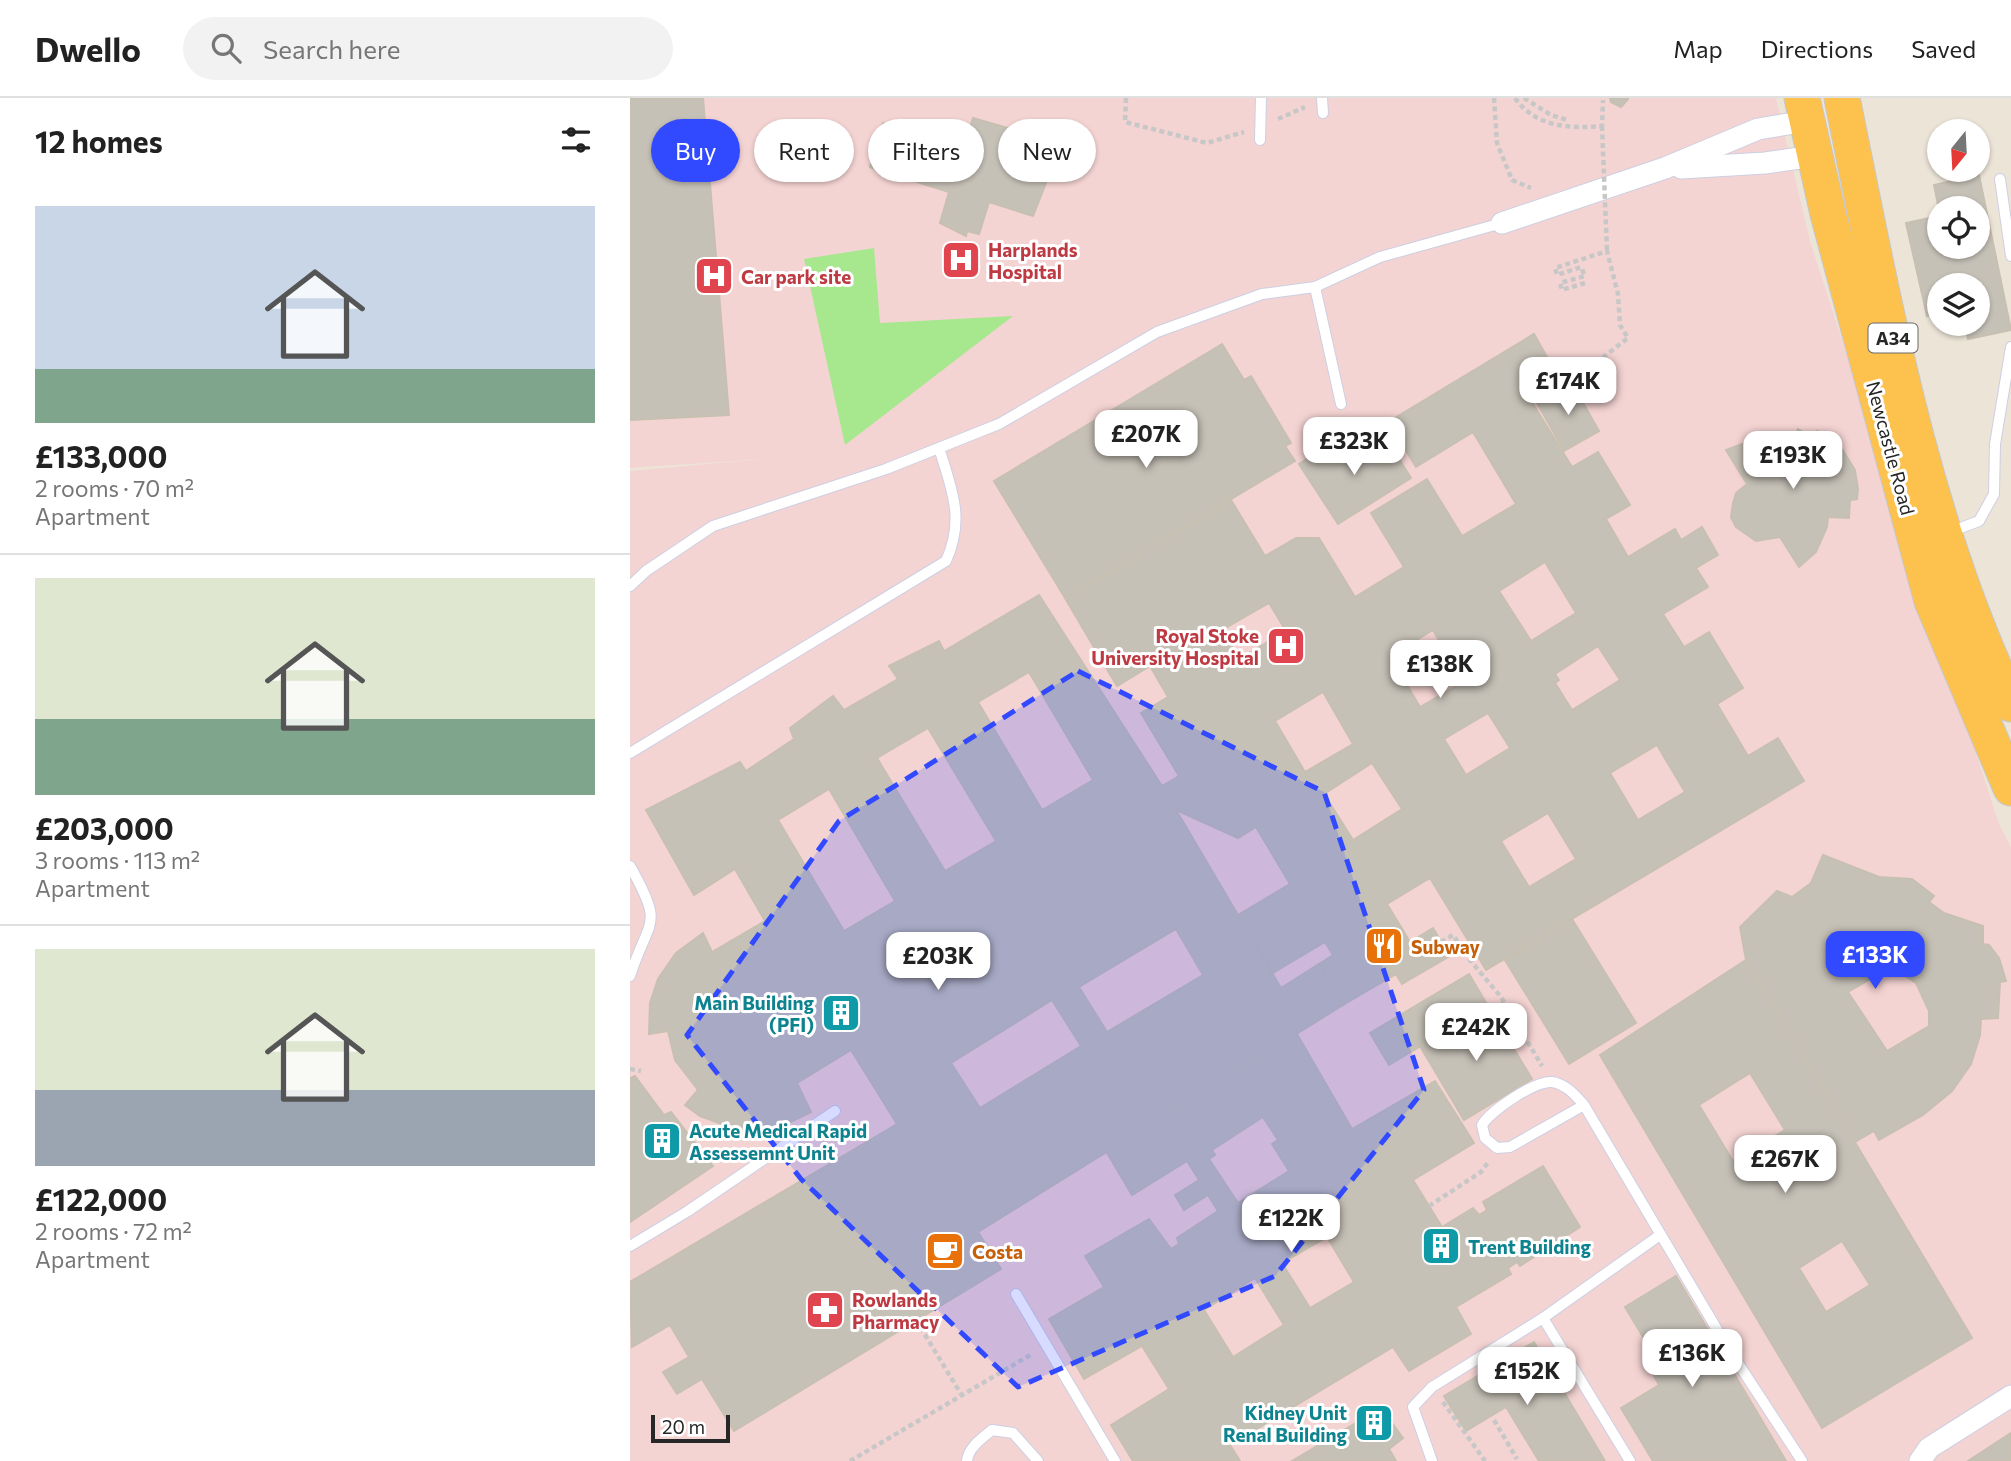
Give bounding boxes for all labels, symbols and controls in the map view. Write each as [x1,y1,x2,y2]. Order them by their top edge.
search box [183,17,673,80]
text: Dwello [35,28,141,69]
icon: search [207,29,245,67]
text: Search here [263,33,401,64]
text: Map [1673,34,1723,63]
text: Directions [1761,34,1873,63]
text: Saved [1911,34,1976,63]
chip: Buy [651,119,740,182]
chip: Rent [754,119,854,182]
chip: Filters [868,119,984,182]
chip: New [998,119,1096,182]
north arrow [1927,119,1990,182]
map controls [1927,119,1990,336]
icon: filters [557,121,595,159]
text: 12 homes [35,122,163,159]
button: locate [1927,196,1990,259]
place label: Harplands Hospital [988,238,1078,283]
hospital icon: Harplands Hospital [940,239,982,281]
icon: home [252,251,378,377]
hospital icon: Car park site [693,255,735,297]
place label: Car park site [741,265,851,288]
button: layers [1927,273,1990,336]
road number: A34 [1868,324,1918,352]
pin: £174K [1519,358,1617,417]
text: £174K [1535,366,1601,394]
street label: Newcastle Road [1862,379,1920,517]
pin: £207K [1097,410,1195,470]
pin: £323K [1305,418,1403,477]
text: £207K [1111,419,1181,447]
text: £323K [1319,426,1389,454]
pin: £193K [1744,432,1842,491]
text: £133,000 [35,437,167,474]
text: £193K [1759,440,1827,468]
text: 2 rooms · 70 m² [35,474,194,502]
text: Apartment [35,502,150,530]
icon: home [252,623,378,749]
place label: Royal Stoke University Hospital [1091,624,1259,669]
hospital icon: Royal Stoke University Hospital [1265,625,1307,667]
pin: £138K [1391,640,1489,700]
text: £138K [1406,649,1474,677]
text: £203,000 [35,809,174,846]
text: 3 rooms · 113 m² [35,846,200,874]
text: Apartment [35,874,150,902]
restaurant icon: Subway [1363,925,1405,967]
pin: £203K [889,932,987,992]
pin: £133K [1826,932,1924,991]
place label: Subway [1411,935,1481,958]
text: £133K [1842,940,1908,968]
text: £203K [902,941,974,969]
place label: Main Building (PFI) [694,991,815,1036]
building icon: Main Building (PFI) [820,992,862,1034]
icon: home [252,994,378,1120]
pin: £242K [1427,1004,1525,1063]
text: £242K [1441,1012,1511,1040]
place label: Acute Medical Rapid Assessemnt Unit [689,1119,867,1164]
building icon: Acute Medical Rapid Assessemnt Unit [641,1120,683,1162]
pin: £267K [1736,1136,1834,1195]
text: £267K [1750,1144,1820,1172]
text: £122,000 [35,1180,167,1217]
pin: £122K [1242,1194,1340,1254]
text: £122K [1258,1203,1324,1231]
text: 2 rooms · 72 m² [35,1217,192,1245]
building icon: Trent Building [1420,1225,1462,1267]
cafe icon: Costa [924,1230,966,1272]
place label: Trent Building [1468,1235,1592,1258]
place label: Costa [972,1240,1023,1263]
text: Apartment [35,1245,150,1273]
place label: Rowlands Pharmacy [852,1288,940,1333]
pharmacy icon: Rowlands Pharmacy [804,1289,846,1331]
pin: £136K [1643,1330,1741,1389]
text: £136K [1658,1338,1726,1366]
pin: £152K [1478,1348,1576,1407]
text: £152K [1494,1356,1560,1384]
place label: Kidney Unit Renal Building [1223,1401,1348,1446]
building icon: Kidney Unit Renal Building [1353,1402,1395,1444]
scale bar [651,1412,730,1444]
text: 20 m [662,1415,705,1438]

